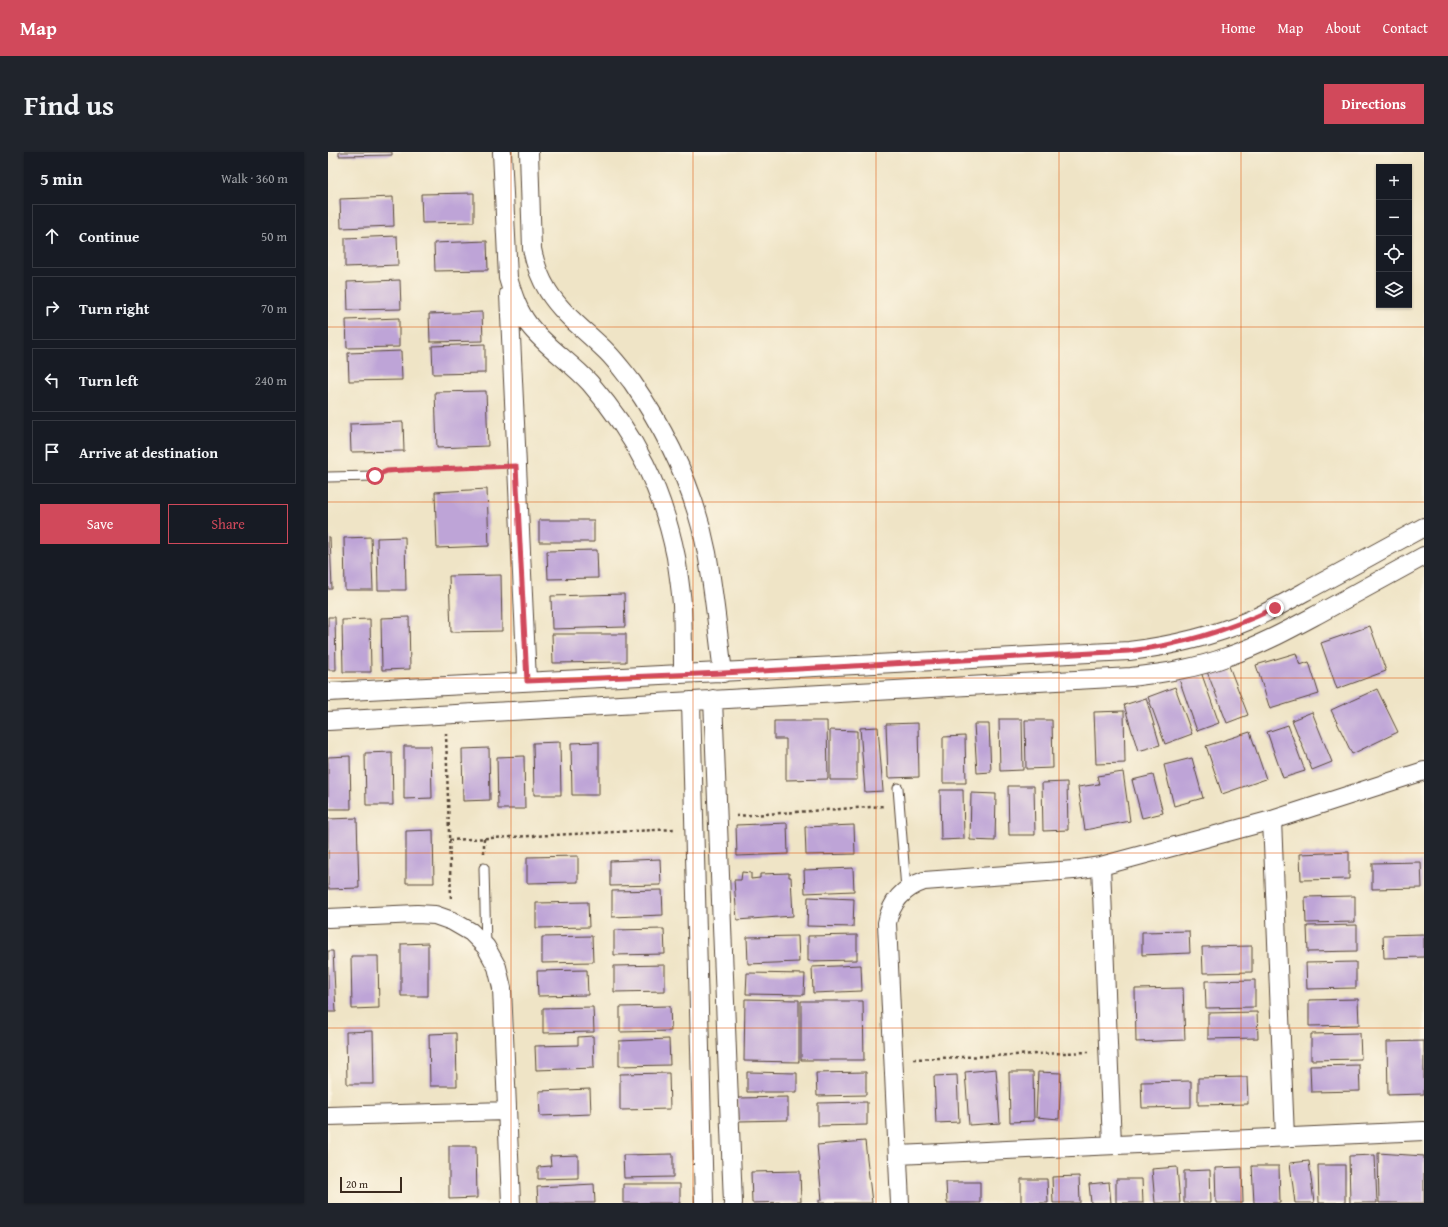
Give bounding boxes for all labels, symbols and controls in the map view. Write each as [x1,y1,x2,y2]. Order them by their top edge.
text: Map [20,14,57,42]
text: Home [1221,18,1256,38]
text: Map [1278,18,1303,38]
text: About [1325,18,1361,38]
text: Contact [1383,18,1428,38]
text: Find us [24,84,114,125]
button: Directions [1324,84,1424,124]
map controls [1376,164,1412,308]
button: + [1376,164,1412,200]
text: 5 min [40,166,82,191]
text: Walk · 360 m [221,169,288,188]
button: − [1376,200,1412,236]
icon: ahead [41,225,63,247]
text: Continue [79,226,140,247]
text: 50 m [261,227,287,246]
button: locate [1376,236,1412,272]
button: layers [1376,272,1412,308]
icon: right [41,297,63,319]
text: Turn right [79,298,150,319]
text: 70 m [261,299,287,318]
icon: left [41,369,63,391]
text: Turn left [79,370,138,391]
text: 240 m [255,371,287,390]
icon: arrive [41,441,63,463]
text: Arrive at destination [79,442,218,463]
route start [366,467,384,485]
button: Save [40,504,160,544]
button: Share [168,504,288,544]
route end [1266,599,1284,617]
scale bar [340,1175,402,1194]
text: 20 m [346,1176,368,1192]

